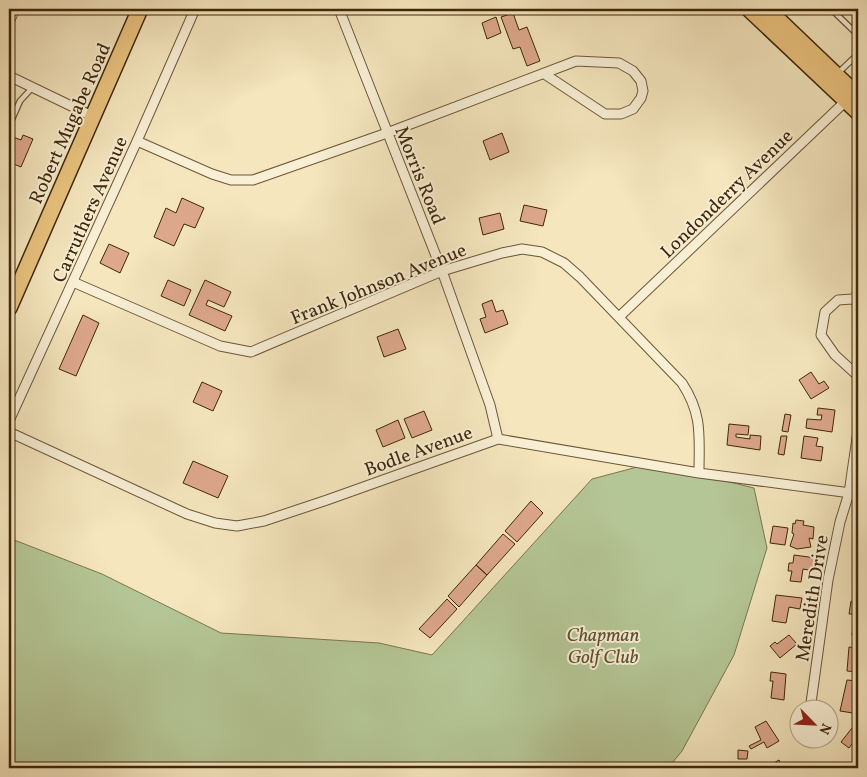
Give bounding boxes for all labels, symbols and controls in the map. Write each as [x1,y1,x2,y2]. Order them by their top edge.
street label: Robert Mugabe Road [24,39,118,208]
street label: Morris Road [388,123,451,229]
street label: Londonderry Avenue [655,124,800,265]
street label: Carruthers Avenue [47,133,135,287]
street label: Frank Johnson Avenue [287,238,470,332]
street label: Bodle Avenue [361,420,476,483]
street label: Meredith Drive [790,533,836,664]
park label: Chapman Golf Club [567,623,640,671]
north arrow [790,700,840,750]
text: N [814,720,835,737]

